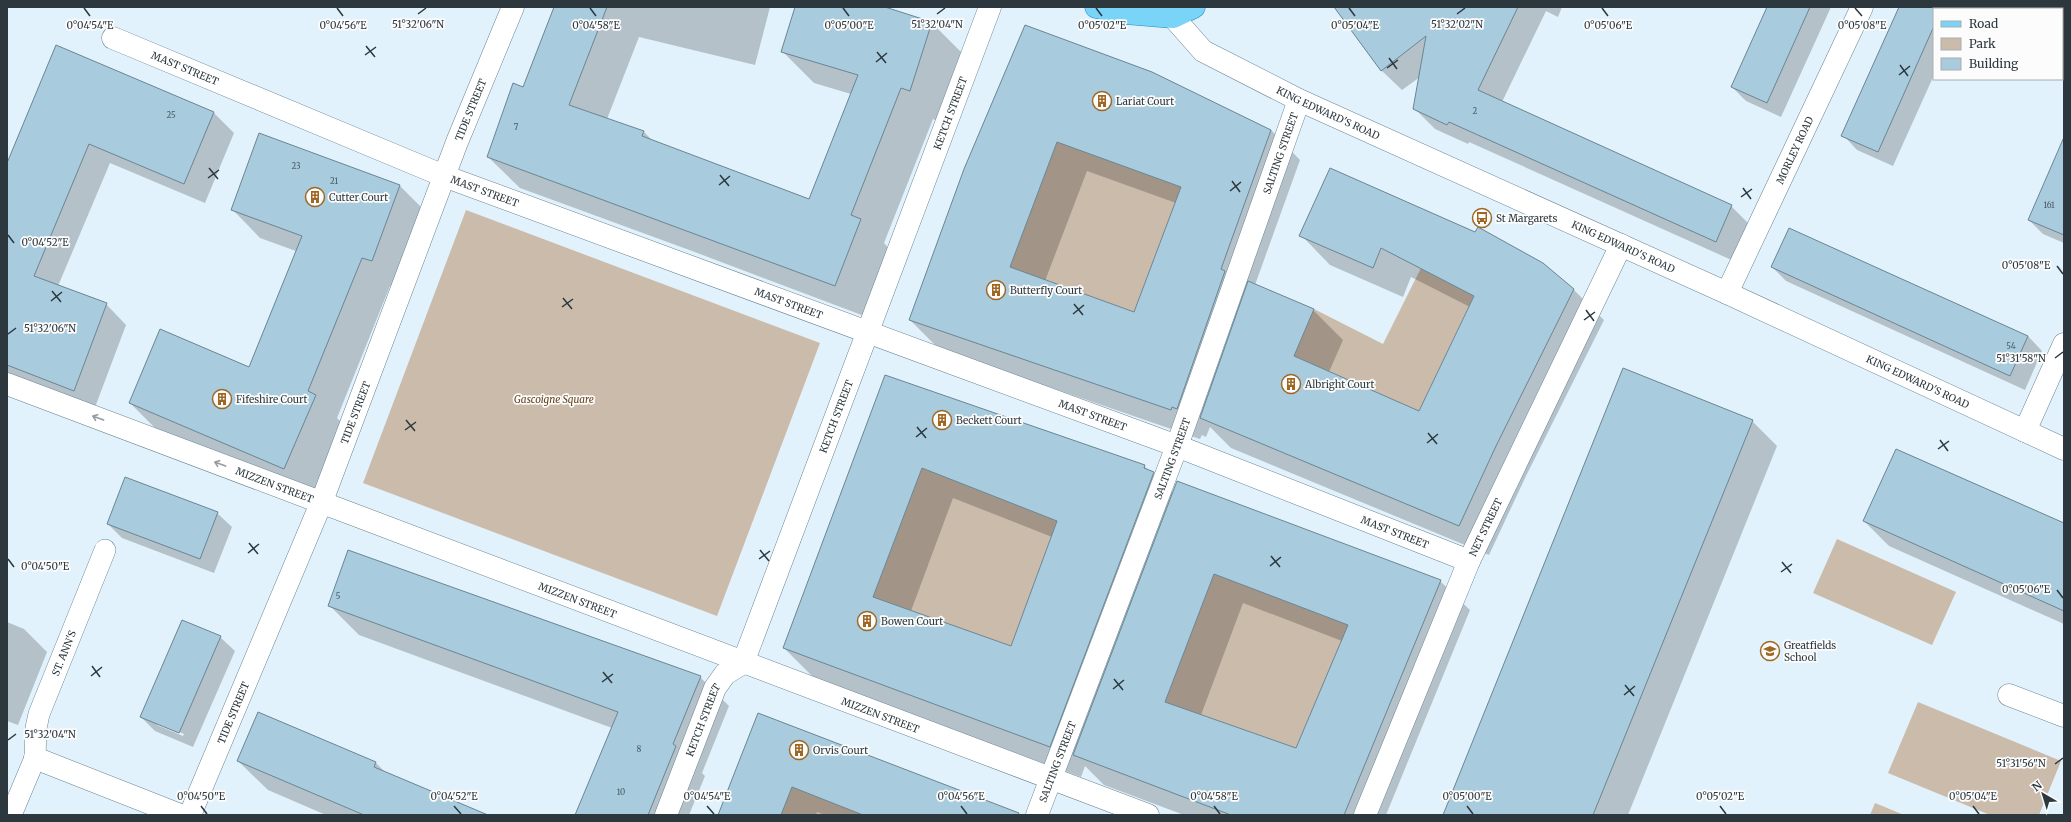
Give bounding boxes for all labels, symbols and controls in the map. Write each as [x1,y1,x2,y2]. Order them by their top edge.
legend [1933,8,2063,80]
text: Road [1969,16,1998,31]
text: 51°32'06"N [392,18,444,31]
text: 51°32'04"N [911,18,963,31]
text: 51°32'02"N [1431,18,1483,31]
text: 0°04'54"E [67,19,114,32]
text: 0°04'56"E [319,19,367,32]
text: 0°04'58"E [572,19,620,32]
text: 0°05'00"E [824,19,874,32]
text: 0°05'02"E [1078,19,1127,32]
text: 0°05'04"E [1331,19,1380,32]
text: 0°05'06"E [1584,19,1633,32]
text: 0°05'08"E [1838,19,1887,32]
text: Park [1969,36,1996,51]
street label: MAST STREET [149,49,220,88]
text: Building [1969,56,2019,71]
street label: KETCH STREET [931,75,970,152]
street label: TIDE STREET [452,77,489,143]
street label: KING EDWARD'S ROAD [1274,84,1382,143]
building icon: Lariat Court [1091,90,1113,112]
place label: Lariat Court [1116,95,1174,108]
house number: 2 [1473,106,1478,116]
house number: 25 [166,110,176,120]
street label: SALTING STREET [1260,111,1301,196]
street label: MORLEY ROAD [1773,114,1817,186]
house number: 7 [514,122,519,132]
house number: 23 [291,161,301,171]
street label: MAST STREET [449,173,520,210]
house number: 21 [330,176,338,186]
building icon: Cutter Court [304,186,326,208]
place label: Cutter Court [329,191,388,204]
house number: 161 [2043,200,2055,210]
bus stop icon: St Margarets [1471,207,1493,229]
place label: St Margarets [1496,212,1558,225]
street label: KING EDWARD'S ROAD [1569,218,1677,276]
text: 0°04'52"E [21,236,69,249]
text: 0°05'08"E [2002,259,2051,272]
building icon: Butterfly Court [985,279,1007,301]
place label: Butterfly Court [1010,284,1082,297]
street label: MAST STREET [753,285,825,322]
text: 51°32'06"N [24,322,76,335]
house number: 54 [2006,341,2016,351]
street label: KING EDWARD'S ROAD [1864,352,1972,411]
text: 51°31'58"N [1996,352,2046,365]
building icon: Albright Court [1280,373,1302,395]
street label: KETCH STREET [817,378,856,455]
place label: Albright Court [1304,378,1374,391]
street label: TIDE STREET [338,380,373,446]
building icon: Fifeshire Court [211,388,233,410]
place label: Fifeshire Court [236,393,308,406]
park label: Gascoigne Square [514,393,594,406]
street label: MAST STREET [1057,397,1129,434]
building icon: Beckett Court [931,409,953,431]
one-way arrow [93,414,105,422]
place label: Beckett Court [956,414,1022,427]
street label: SALTING STREET [1151,416,1193,501]
one-way arrow [215,459,227,467]
street label: MIZZEN STREET [234,464,315,506]
street label: NET STREET [1466,496,1505,558]
street label: MAST STREET [1359,513,1431,552]
text: 0°04'50"E [21,560,70,573]
street label: MIZZEN STREET [536,580,618,621]
text: 0°05'06"E [2002,583,2051,596]
house number: 5 [336,591,341,601]
building icon: Bowen Court [856,610,878,632]
place label: Bowen Court [881,615,943,628]
street label: ST. ANN'S [49,628,79,678]
place label: Greatfields School [1784,639,1836,664]
school or university icon: Greatfields School [1759,640,1781,662]
street label: TIDE STREET [215,680,252,746]
street label: KETCH STREET [683,681,723,758]
street label: MIZZEN STREET [839,695,921,736]
street label: SALTING STREET [1036,719,1079,804]
text: 51°32'04"N [24,728,76,741]
building icon: Orvis Court [788,739,810,761]
house number: 8 [637,744,642,754]
place label: Orvis Court [813,744,868,757]
text: 51°31'56"N [1996,757,2046,770]
north arrow [2023,774,2063,814]
text: N [2029,778,2045,794]
house number: 10 [617,787,625,797]
text: 0°04'50"E [177,790,226,803]
text: 0°04'52"E [430,790,478,803]
text: 0°04'54"E [684,790,731,803]
text: 0°04'56"E [937,790,985,803]
text: 0°04'58"E [1190,790,1238,803]
text: 0°05'00"E [1442,790,1492,803]
text: 0°05'02"E [1696,790,1745,803]
text: 0°05'04"E [1949,790,1998,803]

